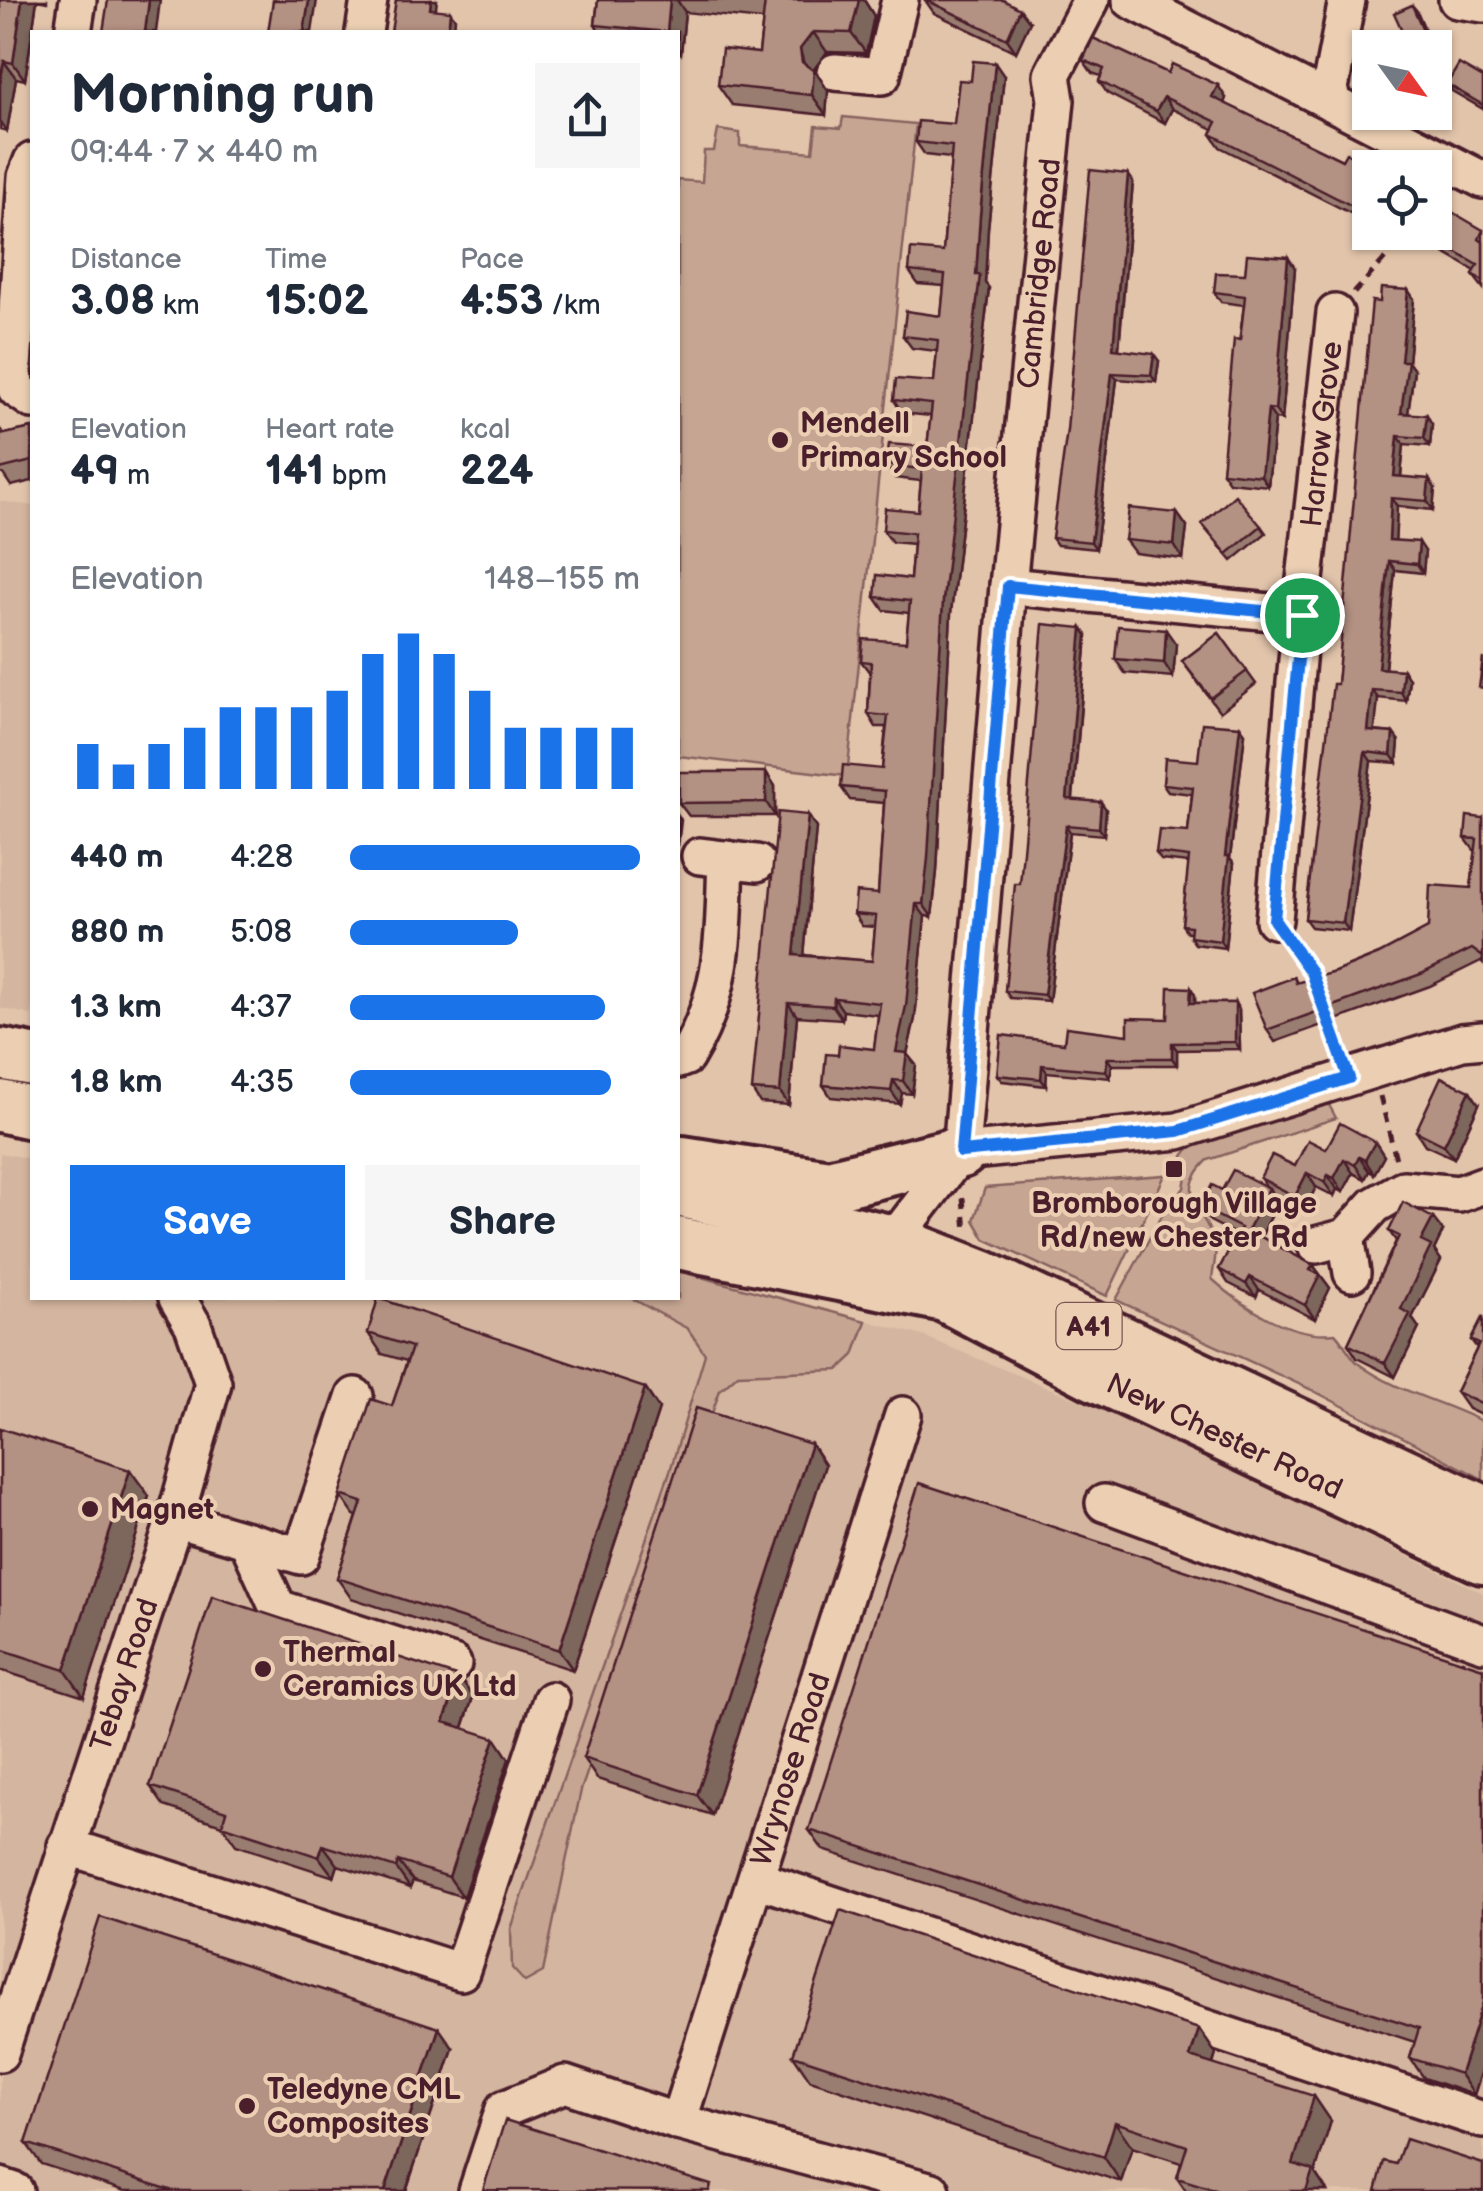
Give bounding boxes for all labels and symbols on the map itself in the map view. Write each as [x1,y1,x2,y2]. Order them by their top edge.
north arrow [1352,30,1452,130]
street label: Cambridge Road [1011,157,1069,390]
street label: Harrow Grove [1294,340,1351,529]
place label: Mendell Primary School [800,406,1007,476]
marker: Mendell Primary School [769,429,791,451]
pin [1260,573,1345,658]
marker: Bromborough Village Rd/new Chester Rd [1163,1158,1185,1180]
place label: Bromborough Village Rd/new Chester Rd [1031,1186,1317,1256]
road number: A41 [1056,1303,1122,1349]
street label: New Chester Road [1100,1366,1348,1508]
place label: Magnet [110,1492,214,1528]
marker: Magnet [79,1498,101,1520]
street label: Tebay Road [83,1594,167,1756]
place label: Thermal Ceramics UK Ltd [283,1635,516,1705]
marker: Thermal Ceramics UK Ltd [252,1658,274,1680]
street label: Wrynose Road [744,1669,839,1871]
place label: Teledyne CML Composites [267,2072,461,2142]
marker: Teledyne CML Composites [236,2095,258,2117]

